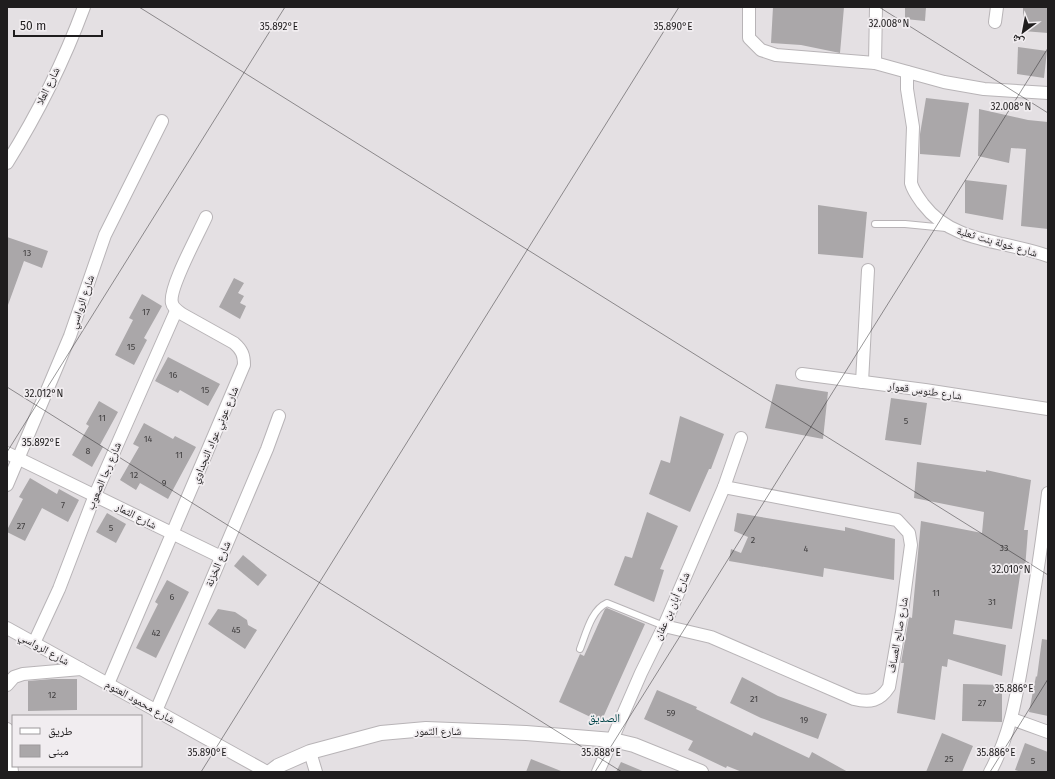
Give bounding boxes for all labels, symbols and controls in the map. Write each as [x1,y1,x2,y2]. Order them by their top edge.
scale bar [14,12,102,38]
north arrow [1003,12,1043,52]
text: 32.008°N [869,18,909,30]
text: 50 m [20,19,46,33]
text: 35.892°E [260,21,298,33]
text: 35.890°E [653,21,693,33]
text: ش [1009,30,1027,49]
street label: شارع العلا [33,65,63,107]
text: 32.008°N [991,101,1031,113]
street label: شارع خولة بنت ثعلبة [955,224,1039,260]
house number: 13 [23,248,31,258]
street label: شارع الرواسي [67,274,99,331]
house number: 17 [142,307,150,317]
house number: 15 [127,342,136,352]
house number: 16 [169,370,178,380]
street label: شارع طنوس قعوار [886,379,963,403]
street label: شارع عوني عواد النجداوي [189,385,243,486]
house number: 15 [201,385,210,395]
text: 32.012°N [25,388,63,400]
house number: 11 [98,413,106,423]
house number: 5 [904,416,909,426]
house number: 14 [144,434,153,444]
text: 35.892°E [22,437,60,449]
street label: شارع رجا الصعوب [84,440,124,512]
house number: 8 [86,446,91,456]
house number: 11 [175,450,183,460]
house number: 12 [130,470,138,480]
house number: 9 [162,478,167,488]
house number: 7 [61,500,65,510]
street label: شارع الثمار [112,500,159,532]
house number: 27 [17,521,25,531]
house number: 5 [109,523,114,533]
house number: 2 [751,535,755,545]
street label: شارع الخزنة [203,539,233,589]
house number: 33 [1000,543,1008,553]
house number: 4 [804,544,809,554]
text: 32.010°N [991,564,1031,576]
street label: شارع أبان بن عفان [650,570,693,642]
house number: 11 [932,588,940,598]
house number: 6 [170,592,175,602]
street label: شارع صالح العساف [885,596,911,674]
house number: 31 [988,597,996,607]
house number: 45 [231,625,241,635]
house number: 42 [151,628,161,638]
street label: شارع الرواسي [16,630,72,670]
street label: شارع محمود العتوم [103,678,177,726]
text: 35.886°E [994,683,1034,695]
house number: 12 [48,690,56,700]
house number: 21 [750,694,758,704]
house number: 27 [978,698,986,708]
house number: 59 [666,708,676,718]
district label: الصديق [588,711,620,725]
legend [12,715,142,767]
house number: 19 [800,715,809,725]
text: طريق [48,724,73,738]
street label: شارع التمور [414,725,461,738]
text: مبنى [48,744,69,758]
text: 35.890°E [187,747,227,759]
text: 35.888°E [581,747,621,759]
text: 35.886°E [976,747,1016,759]
house number: 25 [945,754,954,764]
house number: 5 [1031,756,1036,766]

